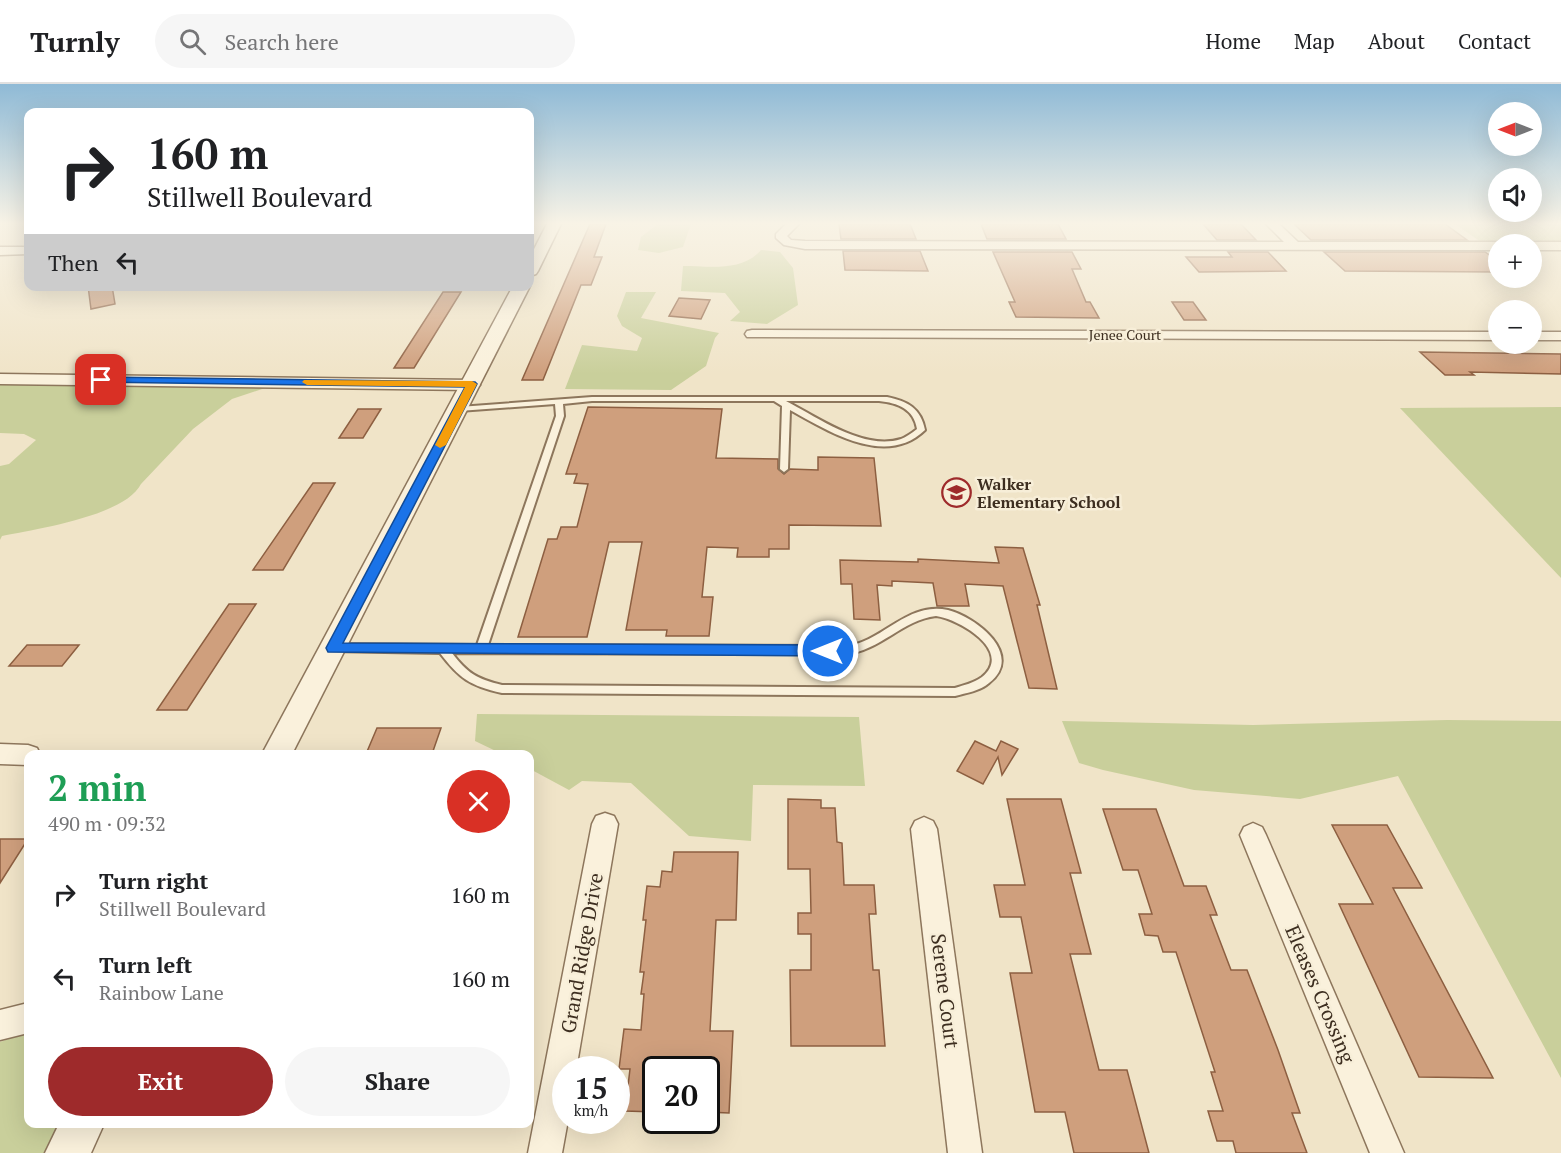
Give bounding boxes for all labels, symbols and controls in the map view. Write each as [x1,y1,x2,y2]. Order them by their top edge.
search box [155,14,575,68]
text: Turnly [30,23,119,60]
icon: search [176,25,209,58]
text: Search here [224,27,339,56]
text: Home [1205,27,1261,55]
text: Map [1294,27,1335,55]
text: About [1368,27,1425,55]
text: Contact [1458,27,1531,55]
north arrow [1488,102,1542,156]
map controls [1488,102,1542,354]
text: 160 m [147,125,268,181]
icon: right [48,132,126,210]
button: sound [1488,168,1542,222]
text: Stillwell Boulevard [147,179,373,215]
button: + [1488,234,1542,288]
icon: left [111,246,144,279]
text: Then [48,248,99,277]
button: − [1488,300,1542,354]
street label: Jenee Court [1089,325,1162,344]
pin [75,354,126,405]
icon: arrive [84,363,117,396]
place label: Walker Elementary School [977,473,1121,513]
school or university icon: Walker Elementary School [940,477,972,509]
position arrow [796,619,860,683]
text: 2 min [48,764,146,811]
button: close [447,770,510,833]
text: 490 m · 09:32 [48,810,166,837]
text: Turn right [99,866,208,895]
street label: Grand Ridge Drive [554,871,609,1035]
icon: right [48,878,81,911]
text: 160 m [450,880,510,909]
text: Stillwell Boulevard [99,895,266,922]
street label: Eleases Crossing [1279,921,1362,1067]
street label: Serene Court [925,932,966,1050]
text: Turn left [99,950,192,979]
icon: left [48,962,81,995]
text: 160 m [450,964,510,993]
text: Rainbow Lane [99,979,224,1006]
button: Exit [48,1047,273,1116]
button: Share [285,1047,510,1116]
speed limit sign: 20 [642,1056,720,1134]
text: 15 [574,1068,608,1108]
text: km/h [574,1100,608,1120]

